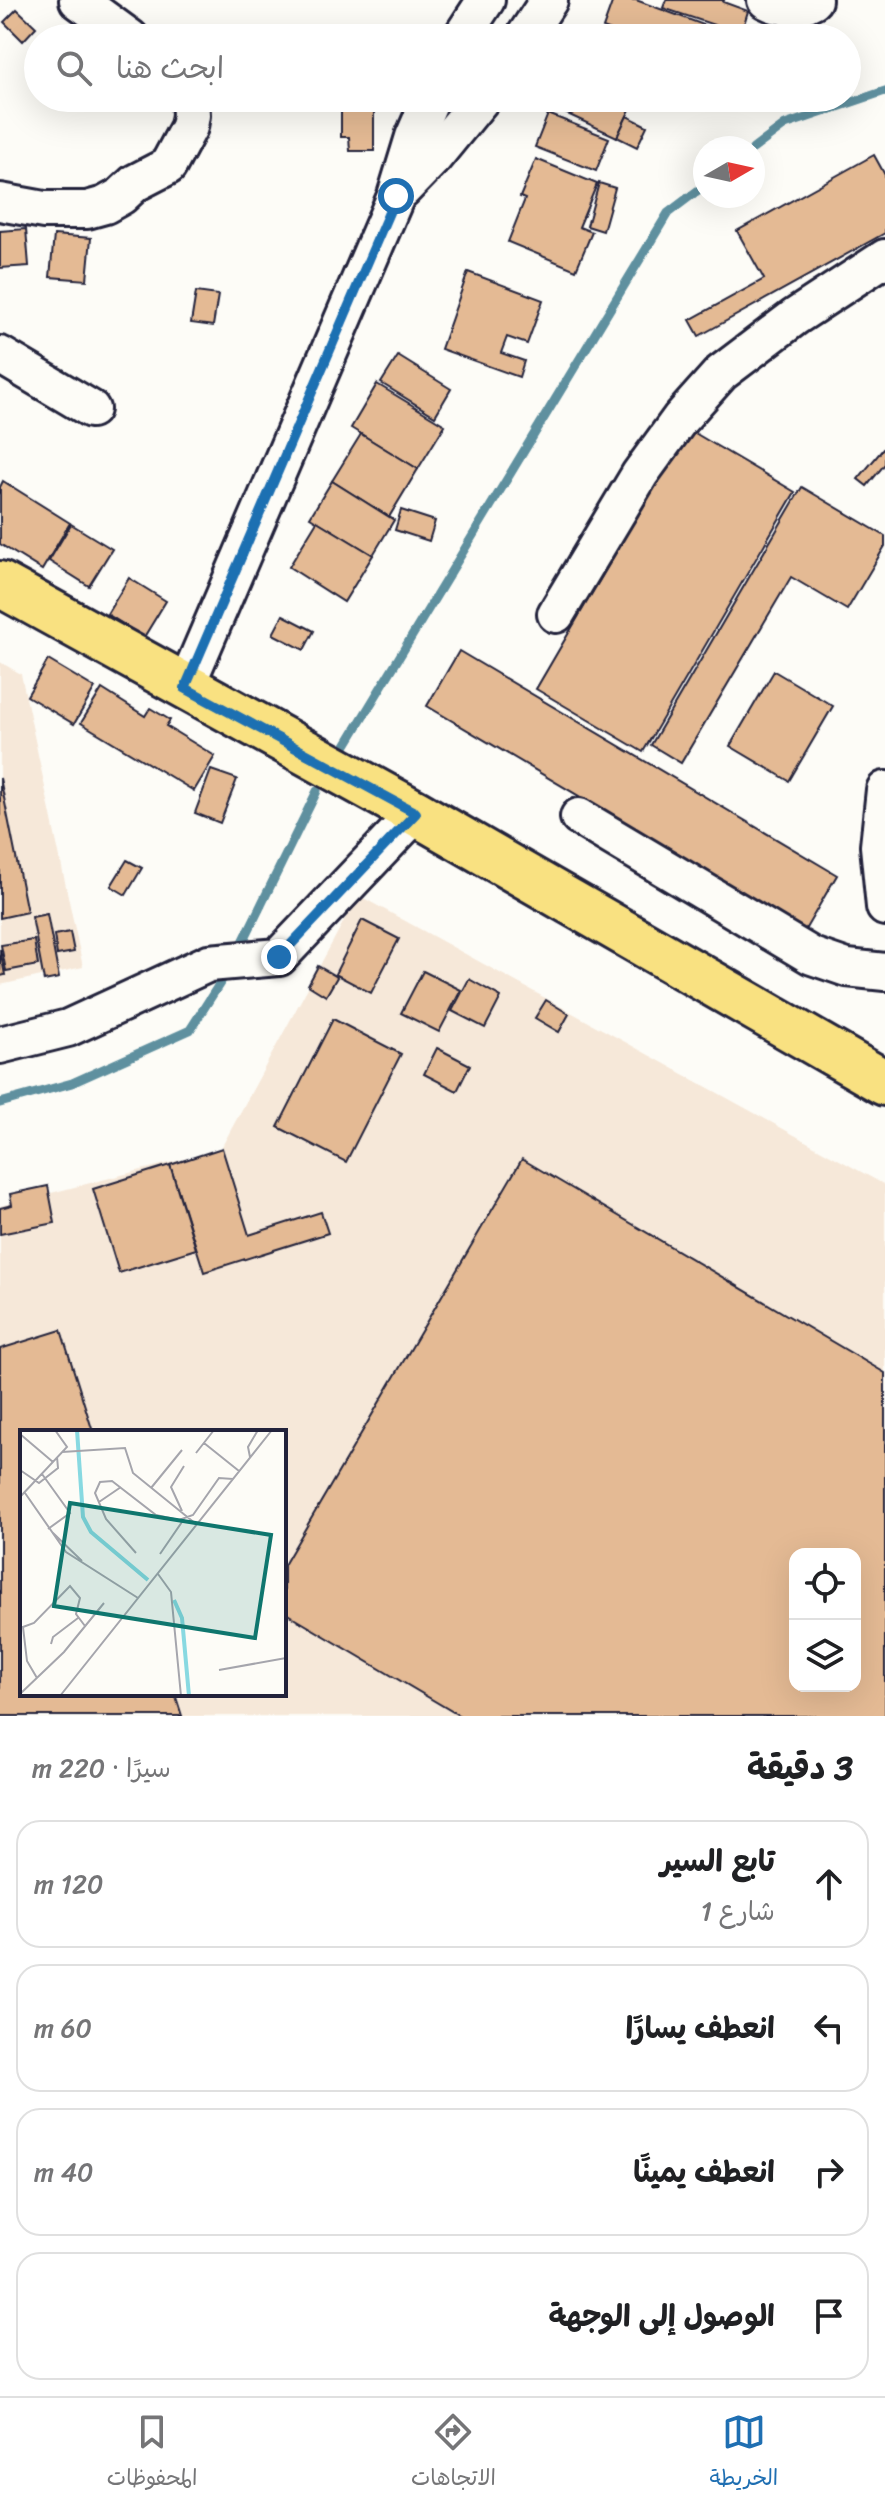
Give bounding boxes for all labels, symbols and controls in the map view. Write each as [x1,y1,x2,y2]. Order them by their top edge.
search box [24,24,861,112]
text: ابحث هنا [116,41,224,95]
icon: search [52,46,96,90]
north arrow [693,136,765,208]
route start [378,178,414,214]
route end [261,939,297,975]
inset map [20,1430,286,1696]
map controls [789,1548,861,1692]
button: locate [789,1548,861,1620]
button: layers [789,1620,861,1692]
text: 3 دقيقة [747,1738,853,1798]
text: سيرًا · 220 m [32,1745,171,1791]
text: تابع السير [660,1834,775,1888]
text: 120 m [34,1861,103,1907]
icon: ahead [807,1862,851,1906]
text: شارع 1 [701,1888,775,1934]
text: انعطف يسارًا [625,2001,775,2055]
text: 60 m [34,2005,92,2051]
icon: left [807,2006,851,2050]
text: انعطف يمينًا [633,2145,775,2199]
text: 40 m [34,2149,93,2195]
icon: right [807,2150,851,2194]
text: الوصول إلى الوجهة [548,2289,775,2343]
icon: arrive [807,2294,851,2338]
tab: المحفوظات [107,2410,197,2497]
tab: الاتجاهات [411,2410,496,2497]
tab: الخريطة [710,2410,778,2497]

